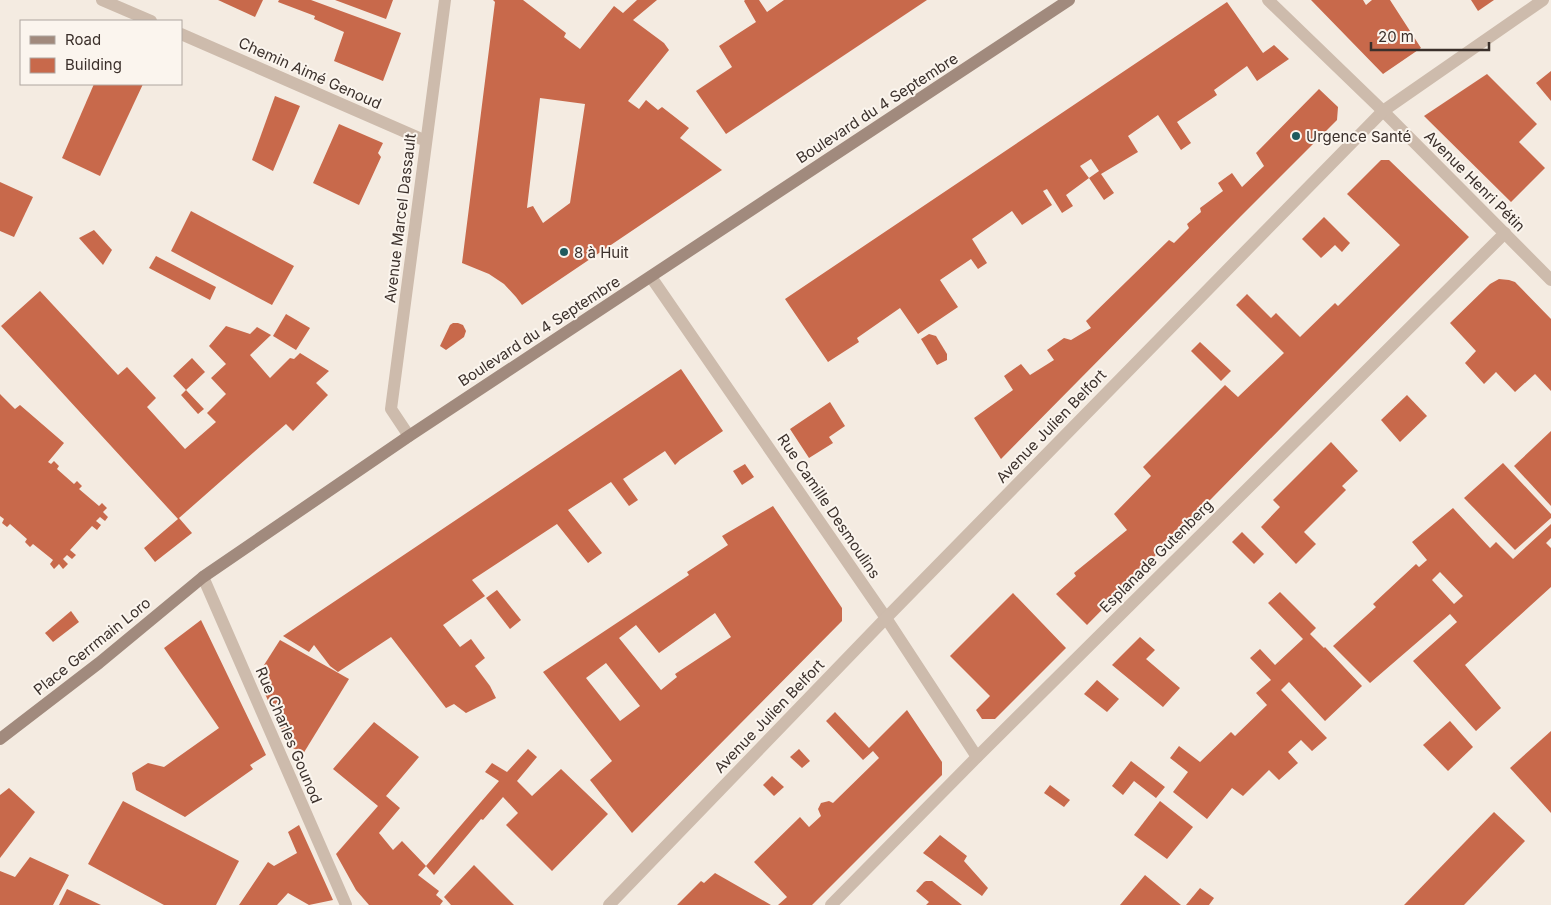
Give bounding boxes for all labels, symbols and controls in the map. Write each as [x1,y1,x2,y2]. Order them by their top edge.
legend [20,20,182,85]
scale bar [1371,20,1488,52]
text: 20 m [1378,27,1414,46]
text: Road [65,30,101,49]
street label: Chemin Aimé Genoud [236,33,384,113]
street label: Boulevard du 4 Septembre [793,49,961,167]
text: Building [65,55,122,74]
place label: Urgence Santé [1306,127,1411,146]
street label: Avenue Henri Pétin [1421,127,1529,235]
marker: Urgence Santé [1290,130,1302,142]
street label: Avenue Marcel Dassault [380,132,420,304]
place label: 8 à Huit [574,243,629,262]
marker: 8 à Huit [558,246,570,258]
street label: Boulevard du 4 Septembre [455,272,623,390]
street label: Avenue Julien Belfort [992,365,1110,487]
street label: Rue Camille Desmoulins [773,430,885,582]
street label: Esplanade Gutenberg [1095,495,1217,617]
street label: Place Gerrmain Loro [30,593,154,699]
street label: Avenue Julien Belfort [710,655,828,777]
street label: Rue Charles Gounod [252,664,326,806]

